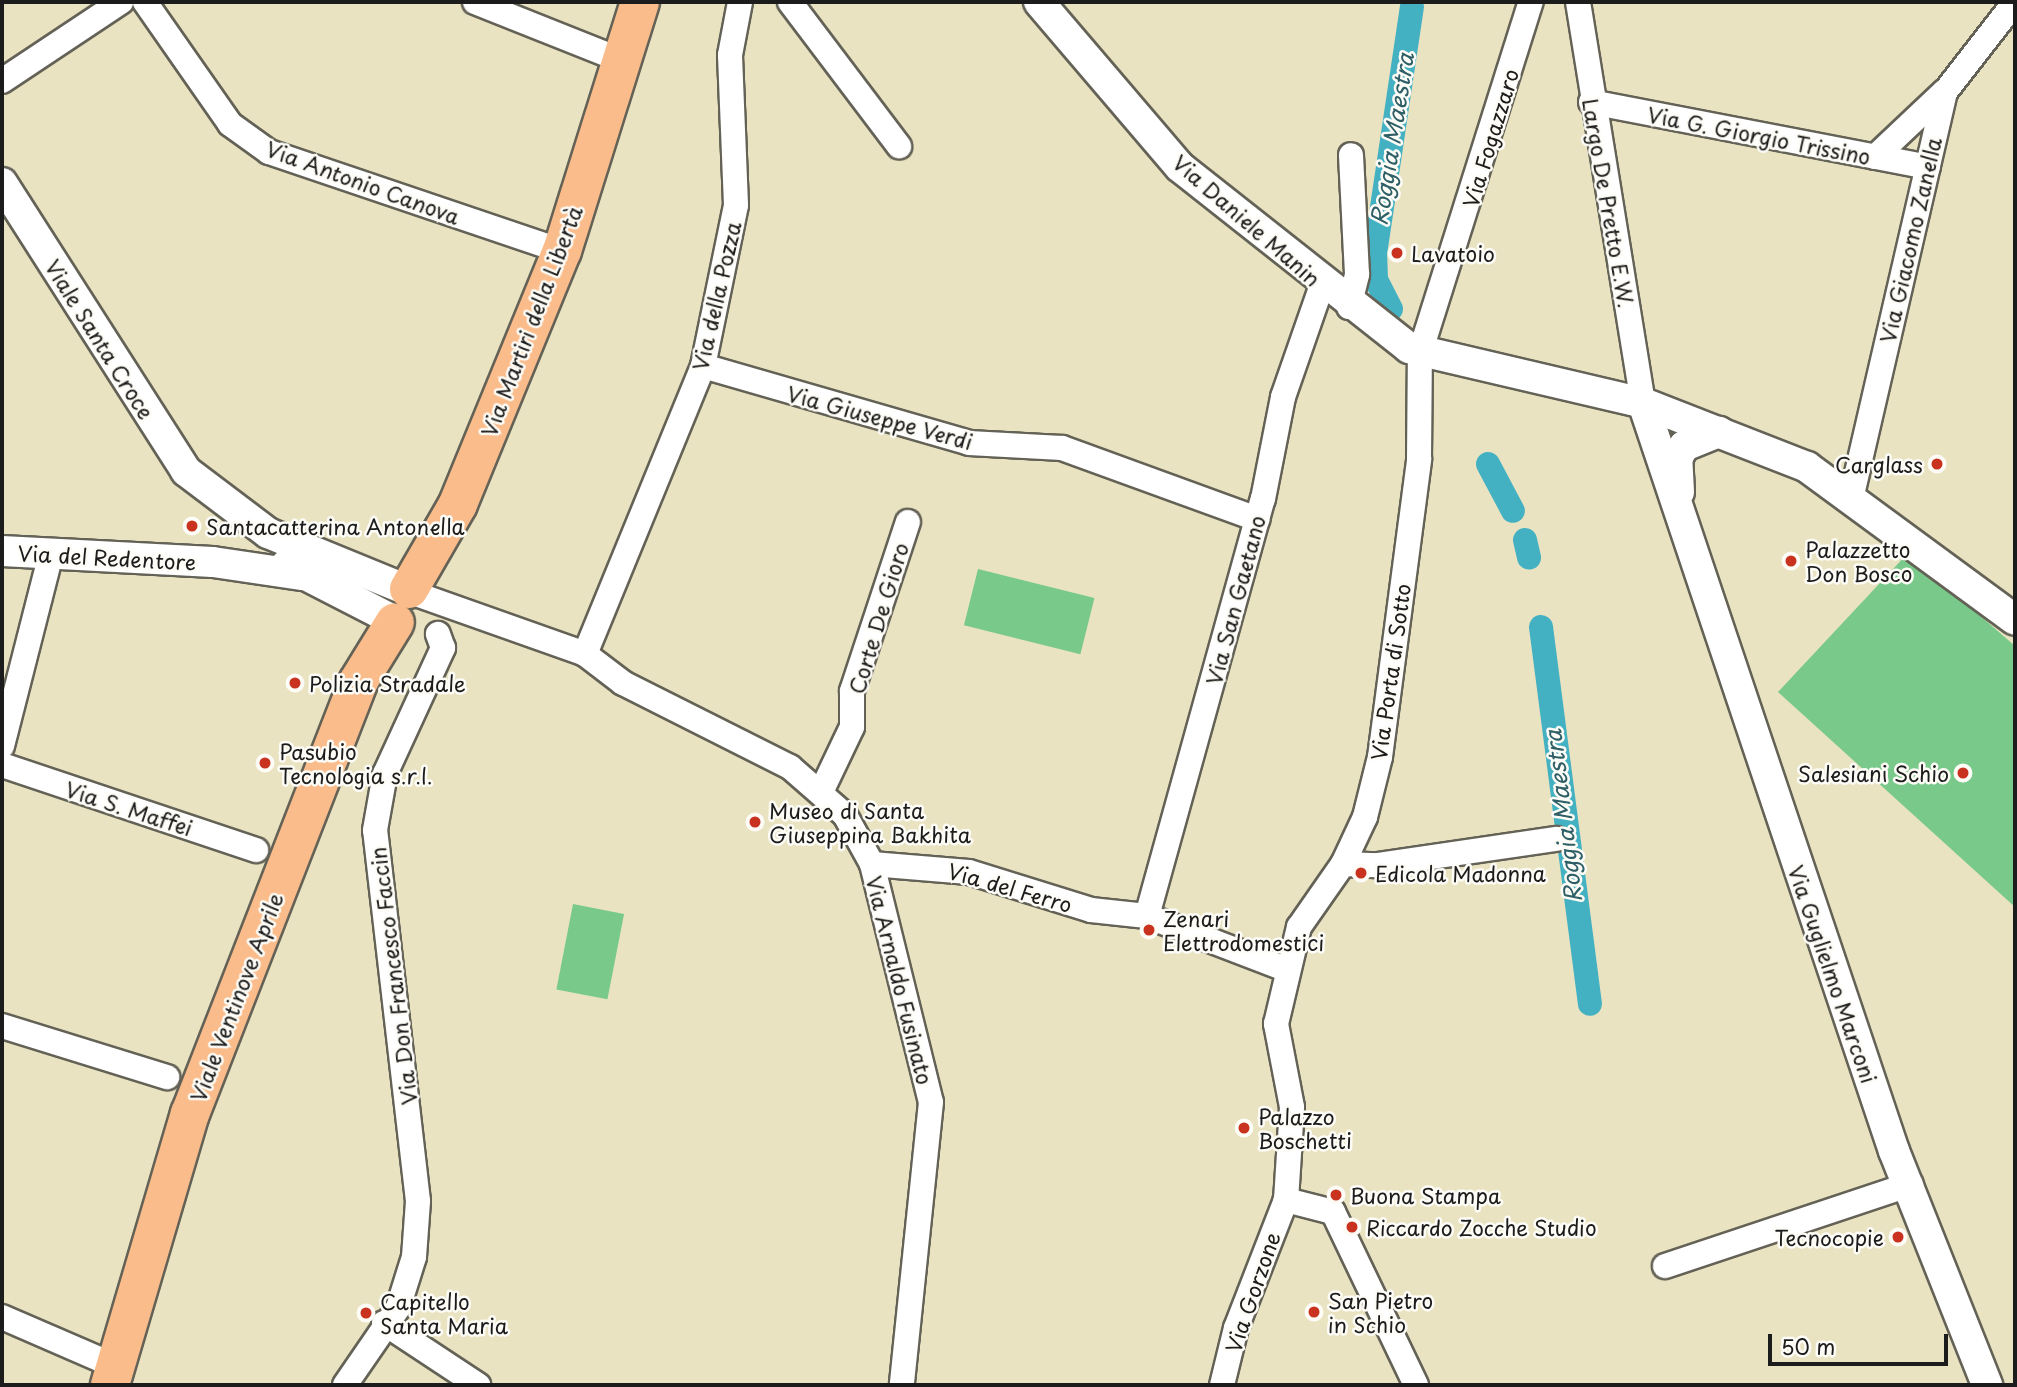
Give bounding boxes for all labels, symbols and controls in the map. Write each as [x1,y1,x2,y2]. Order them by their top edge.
water label: Roggia Maestra [1365,51,1419,227]
street label: Via Fogazzaro [1457,66,1523,210]
street label: Largo De Pretto E.W. [1578,96,1640,310]
street label: Via G. Giorgio Trissino [1644,101,1874,169]
street label: Via Antonio Canova [263,135,463,229]
street label: Via Giacomo Zanella [1874,135,1946,345]
street label: Via Daniele Manin [1168,149,1326,291]
street label: Via Martiri della Libertà [475,202,587,440]
street label: Via della Pozza [687,219,745,373]
place label: Lavatoio [1411,240,1495,266]
marker: Lavatoio [1389,245,1405,261]
street label: Viale Santa Croce [41,254,159,424]
street label: Via Giuseppe Verdi [784,380,976,454]
place label: Carglass [1835,451,1923,477]
marker: Carglass [1929,456,1945,472]
place label: Santacatterina Antonella [206,513,464,539]
street label: Via San Gaetano [1200,513,1270,687]
marker: Santacatterina Antonella [184,518,200,534]
place label: Palazzetto Don Bosco [1805,536,1912,586]
street label: Via del Redentore [17,540,197,574]
street label: Corte De Gioro [843,540,913,696]
marker: Palazzetto Don Bosco [1783,553,1799,569]
street label: Via Porta di Sotto [1365,581,1415,763]
place label: Polizia Stradale [309,670,466,696]
marker: Polizia Stradale [287,675,303,691]
water label: Roggia Maestra [1539,728,1587,904]
place label: Pasubio Tecnologia s.r.l. [279,738,433,788]
marker: Pasubio Tecnologia s.r.l. [257,755,273,771]
place label: Salesiani Schio [1800,760,1949,786]
marker: Salesiani Schio [1955,765,1971,781]
street label: Via S. Maffei [63,776,195,840]
place label: Museo di Santa Giuseppina Bakhita [769,797,971,847]
marker: Museo di Santa Giuseppina Bakhita [747,814,763,830]
street label: Via Don Francesco Faccin [365,846,421,1106]
street label: Via del Ferro [944,857,1076,917]
place label: Edicola Madonna [1375,860,1547,886]
street label: Via Guglielmo Marconi [1783,861,1883,1087]
marker: Edicola Madonna [1353,865,1369,881]
street label: Via Arnaldo Fusinato [862,873,938,1087]
street label: Viale Ventinove Aprile [184,888,288,1106]
place label: Zenari Elettrodomestici [1163,905,1324,955]
marker: Zenari Elettrodomestici [1141,922,1157,938]
place label: Palazzo Boschetti [1258,1103,1352,1153]
marker: Palazzo Boschetti [1236,1120,1252,1136]
place label: Buona Stampa [1350,1182,1500,1208]
marker: Buona Stampa [1328,1187,1344,1203]
place label: Riccardo Zocche Studio [1366,1214,1599,1240]
marker: Riccardo Zocche Studio [1344,1219,1360,1235]
place label: Tecnocopie [1774,1224,1884,1250]
street label: Via Gorzone [1220,1229,1284,1355]
marker: Tecnocopie [1890,1229,1906,1245]
place label: San Pietro in Schio [1328,1287,1432,1337]
place label: Capitello Santa Maria [380,1288,508,1338]
marker: San Pietro in Schio [1306,1304,1322,1320]
marker: Capitello Santa Maria [358,1305,374,1321]
scale bar [1772,1320,1952,1364]
text: 50 m [1781,1330,1835,1362]

